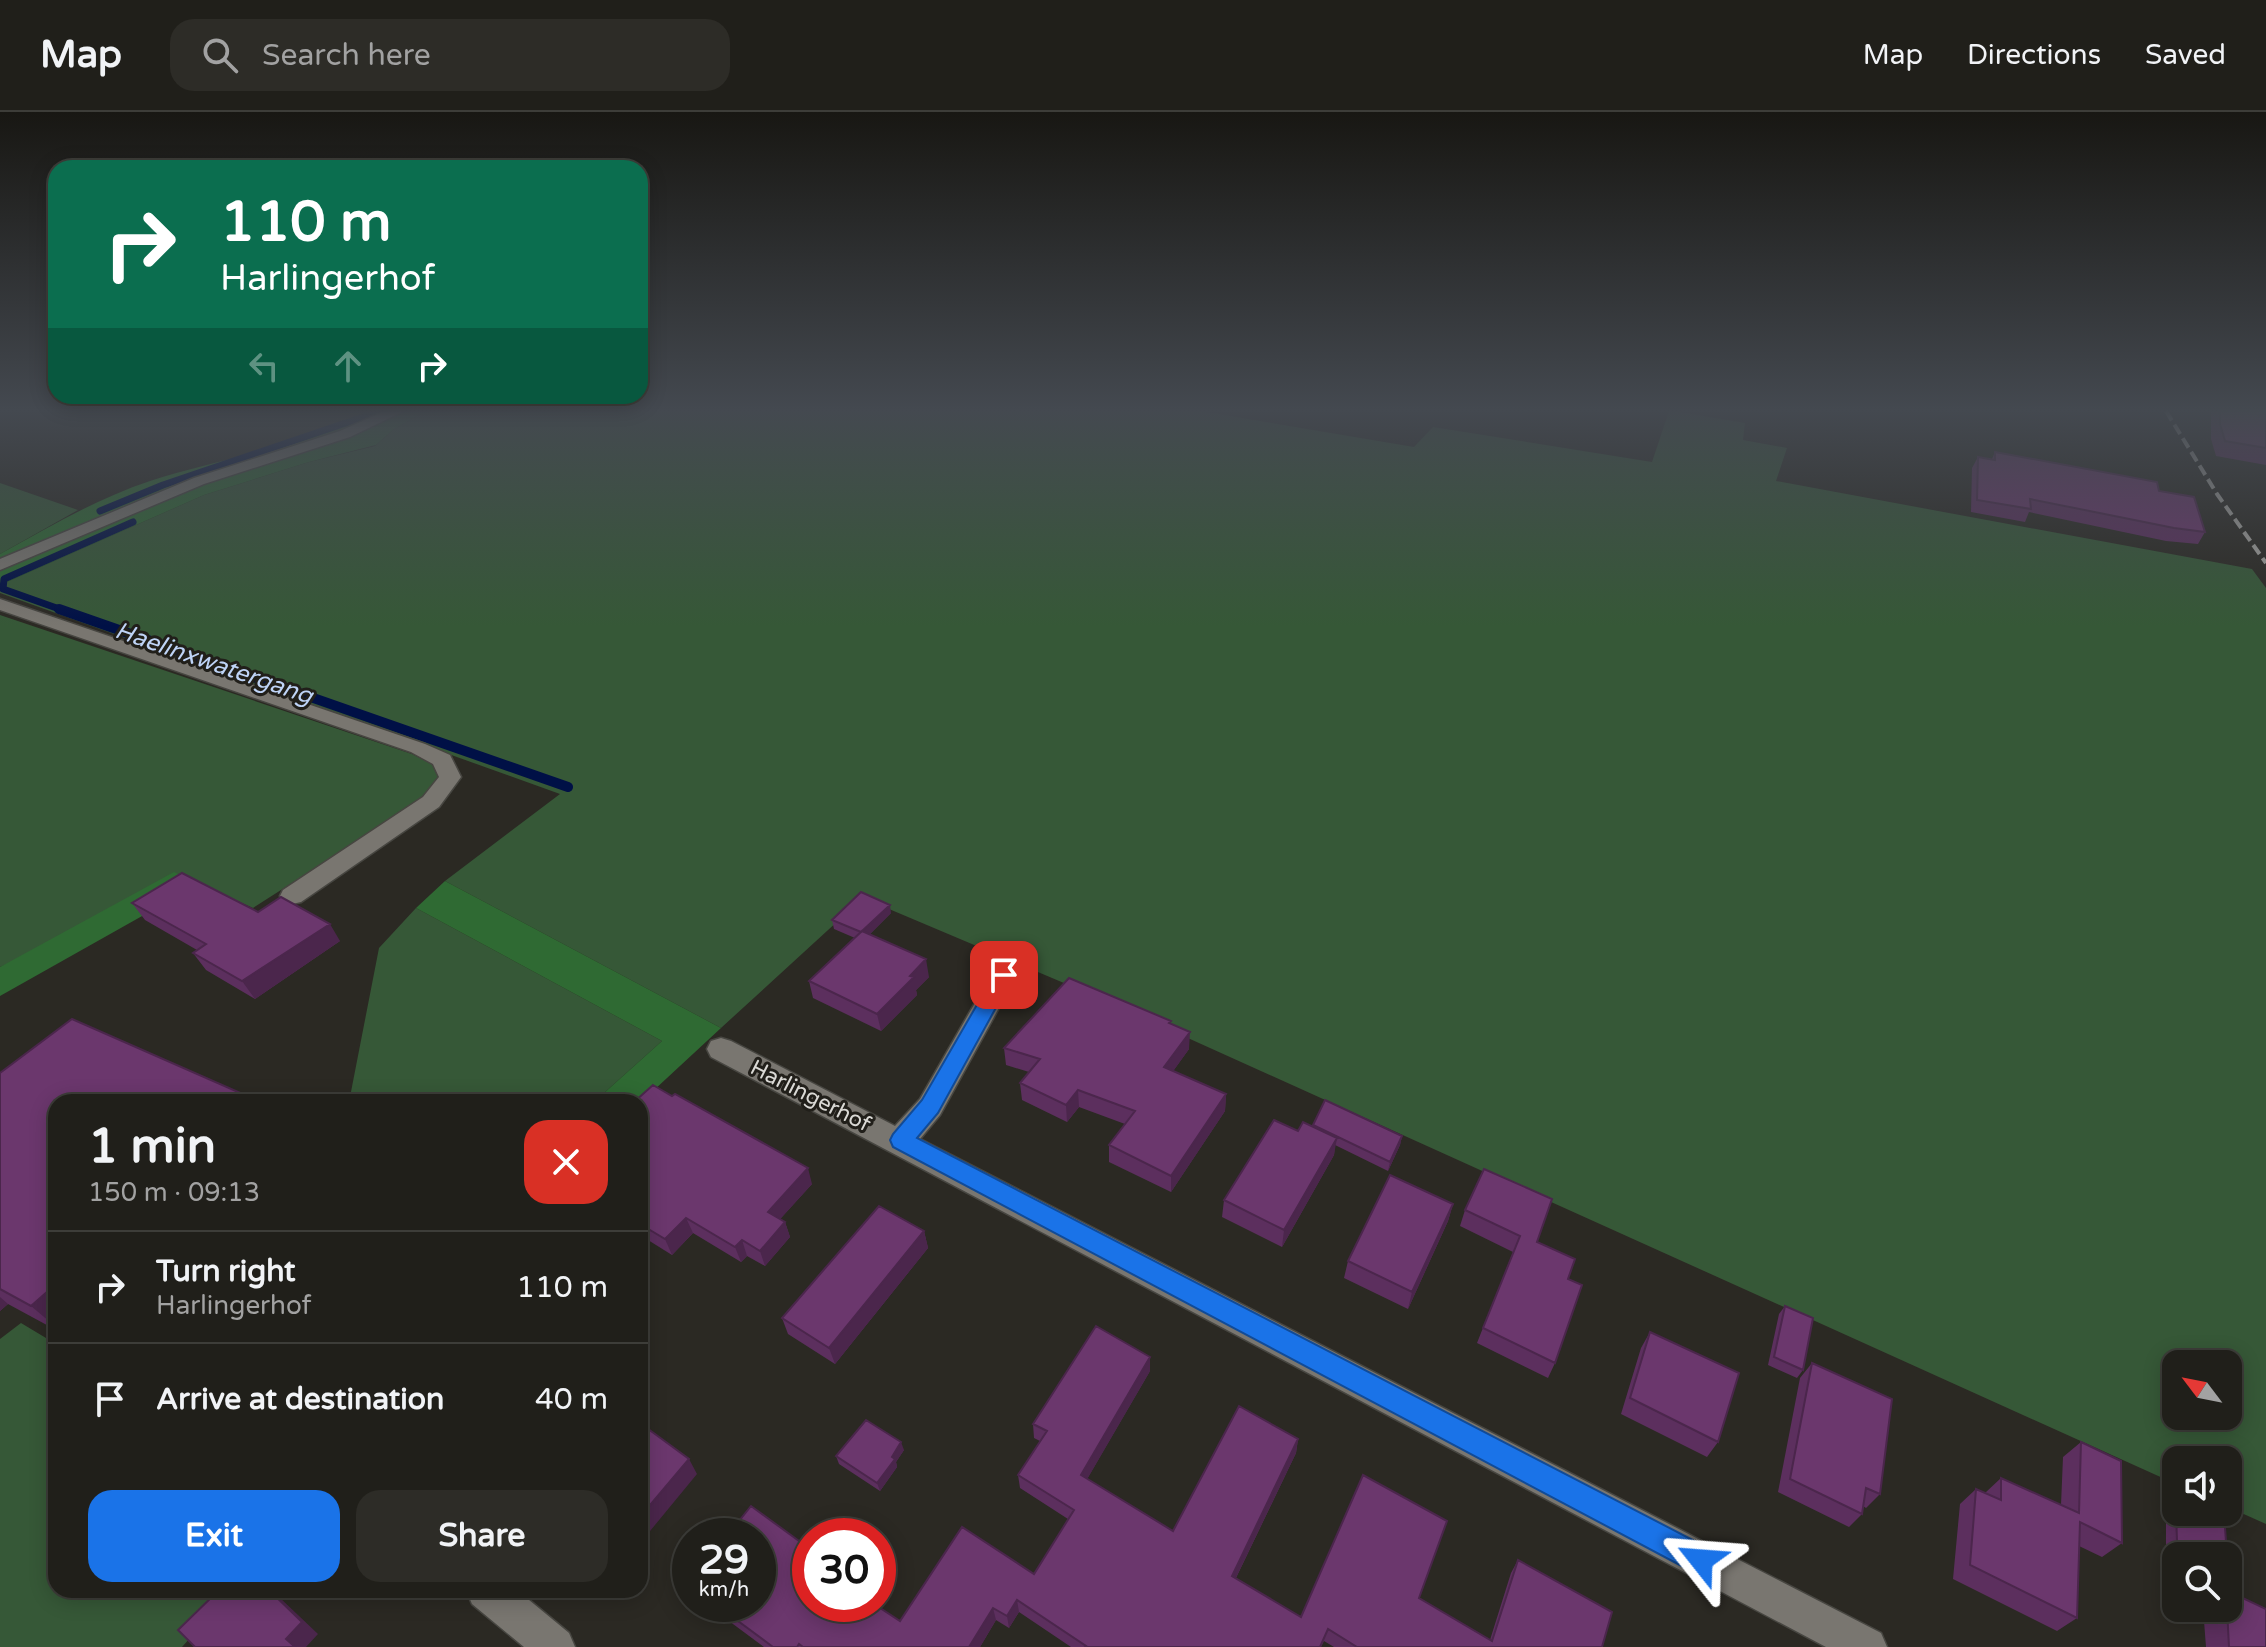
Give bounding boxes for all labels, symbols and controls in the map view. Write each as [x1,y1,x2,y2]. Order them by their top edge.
search box [170,19,730,91]
text: Map [40,32,122,78]
icon: search [198,33,242,77]
text: Search here [262,37,431,74]
text: Map [1863,38,1923,72]
text: Directions [1967,38,2101,72]
text: Saved [2145,38,2226,72]
text: 110 m [220,189,391,256]
icon: right [88,192,192,296]
text: Harlingerhof [220,257,435,300]
icon: left [242,344,286,388]
icon: ahead [326,344,370,388]
icon: right [410,344,454,388]
water label: Haelinxwatergang [111,616,318,711]
pin [970,941,1038,1009]
icon: arrive [982,953,1026,997]
street label: Harlingerhof [746,1054,876,1138]
text: 1 min [88,1118,216,1176]
button: close [524,1120,608,1204]
text: 150 m · 09:13 [88,1177,260,1208]
text: Turn right [156,1253,296,1290]
icon: right [88,1265,132,1309]
text: 110 m [516,1269,608,1306]
text: Harlingerhof [156,1290,312,1321]
north arrow [2162,1350,2242,1430]
map controls [2162,1350,2242,1622]
icon: arrive [88,1377,132,1421]
text: Arrive at destination [156,1381,444,1418]
text: 40 m [535,1381,608,1418]
button: sound [2162,1446,2242,1526]
button: Exit [88,1490,340,1582]
button: Share [356,1490,608,1582]
speed limit sign: 30 [792,1518,896,1622]
position arrow [1659,1518,1743,1602]
text: 29 [699,1536,749,1584]
button: search [2162,1542,2242,1622]
text: km/h [699,1578,749,1602]

